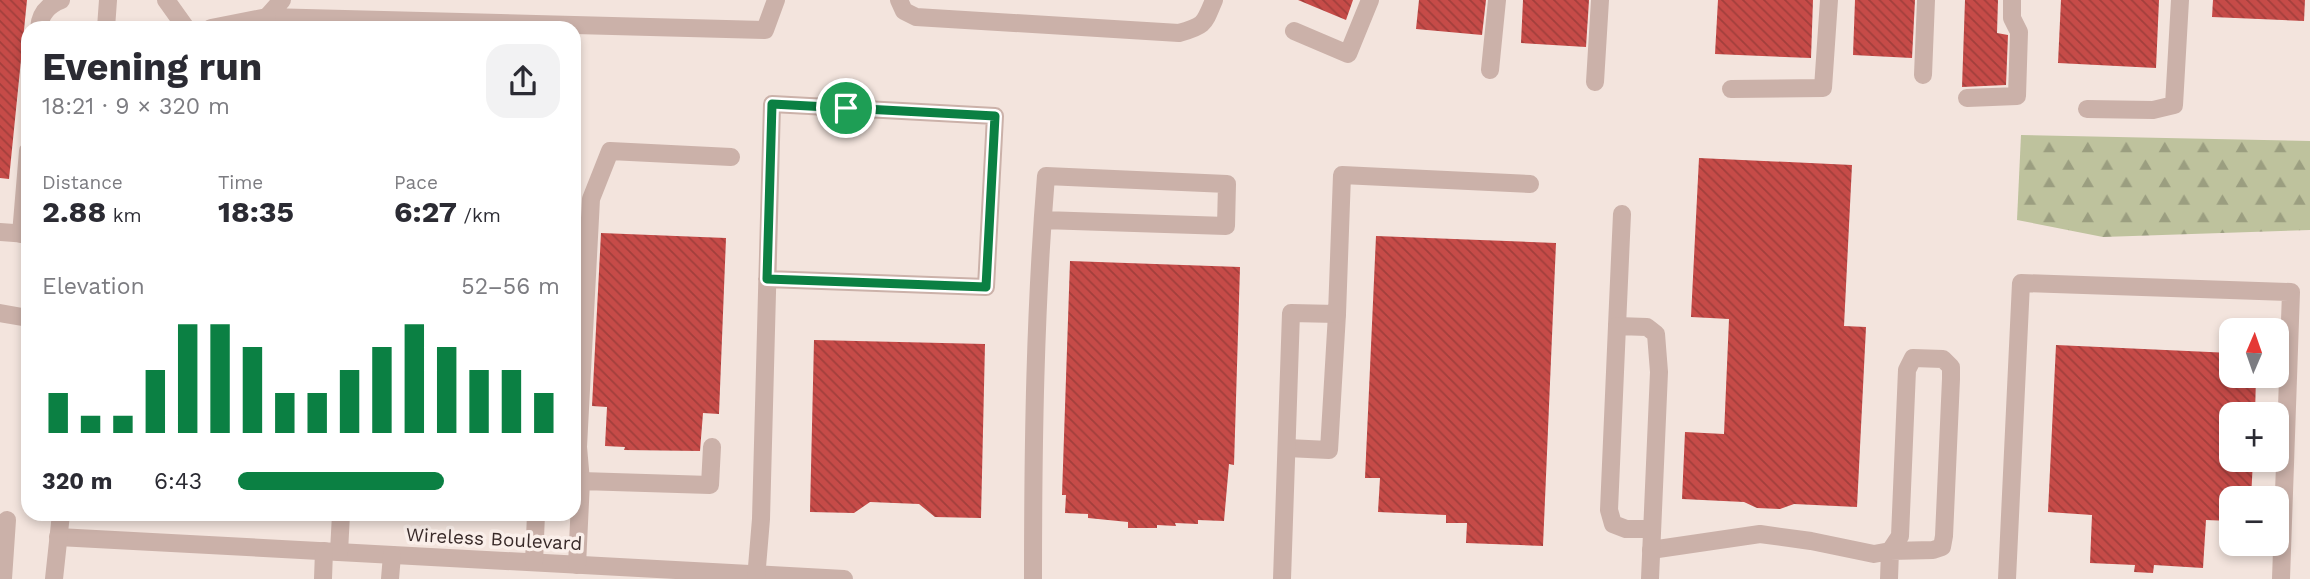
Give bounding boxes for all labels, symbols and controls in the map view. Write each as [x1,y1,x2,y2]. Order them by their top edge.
button: share [486,44,560,118]
text: Evening run [42,45,262,89]
pin [816,78,876,138]
icon: arrive [827,89,865,127]
text: 18:21 · 9 × 320 m [42,93,230,120]
text: Distance [42,171,123,194]
text: Time [218,171,263,194]
text: Pace [394,171,438,194]
text: 2.88 [42,194,106,229]
text: 18:35 [218,194,294,229]
text: 6:27 [394,194,457,229]
text: km [106,204,142,227]
text: /km [457,204,501,227]
text: Elevation [42,273,145,300]
text: 52–56 m [461,273,560,300]
north arrow [2219,318,2289,388]
map controls [2219,318,2289,556]
button: + [2219,402,2289,472]
text: 320 m [42,468,112,495]
text: 6:43 [154,468,202,495]
button: − [2219,486,2289,556]
street label: Wireless Boulevard [405,523,583,555]

